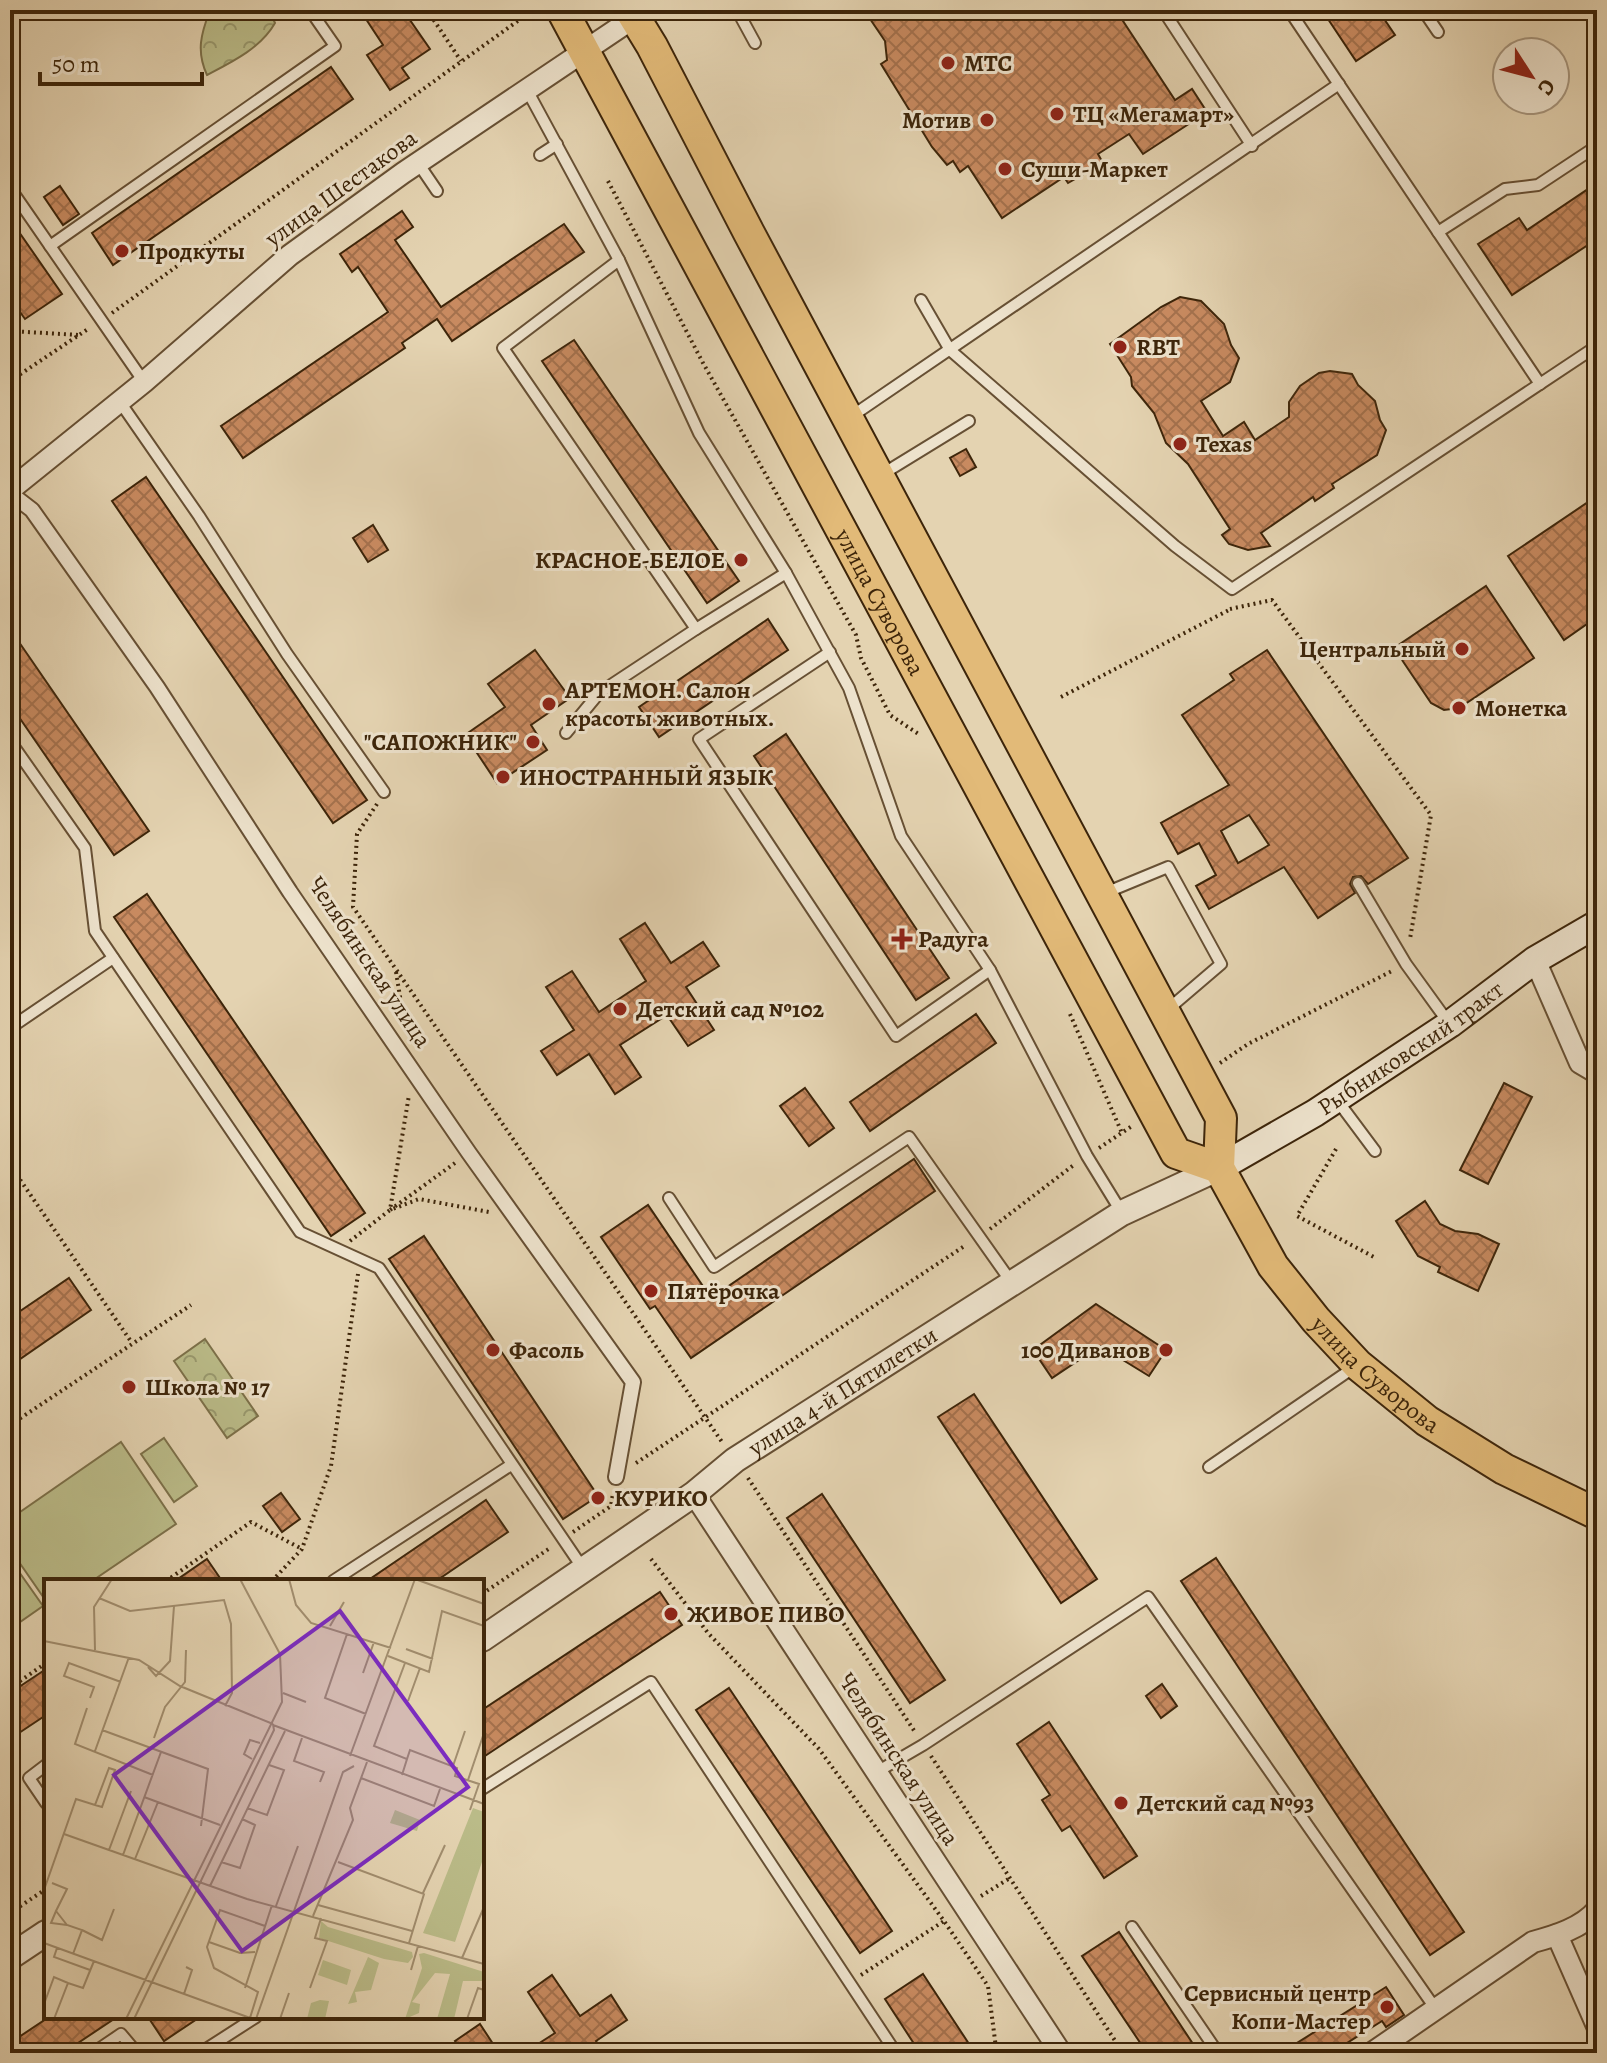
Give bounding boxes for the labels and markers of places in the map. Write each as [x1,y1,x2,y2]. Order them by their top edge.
place label: МТС [964,47,1012,79]
marker: МТС [939,54,957,72]
place label: ТЦ «Мегамарт» [1073,98,1234,130]
place label: Мотив [902,104,971,136]
marker: ТЦ «Мегамарт» [1048,105,1066,123]
marker: Мотив [978,111,996,129]
place label: Суши-Маркет [1021,153,1168,185]
marker: Суши-Маркет [996,160,1014,178]
place label: Продкуты [138,235,245,267]
marker: Продкуты [113,242,131,260]
place label: RBT [1136,331,1180,363]
marker: RBT [1111,338,1129,356]
place label: Texas [1196,428,1252,460]
marker: Texas [1171,435,1189,453]
place label: КРАСНОЕ-БЕЛОЕ [535,544,725,576]
marker: КРАСНОЕ-БЕЛОЕ [732,551,750,569]
place label: Центральный [1299,633,1446,665]
marker: Центральный [1453,640,1471,658]
place label: АРТЕМОН. Салон красоты животных. [564,674,774,734]
place label: Монетка [1475,692,1568,724]
marker: АРТЕМОН. Салон красоты животных. [540,695,558,713]
marker: Монетка [1450,699,1468,717]
place label: "САПОЖНИК" [364,726,517,758]
marker: "САПОЖНИК" [524,733,542,751]
place label: ИНОСТРАННЫЙ ЯЗЫК [519,761,773,793]
marker: ИНОСТРАННЫЙ ЯЗЫК [494,768,512,786]
place label: Радуга [918,923,989,955]
marker: Радуга [893,930,911,948]
place label: Детский сад №102 [636,993,825,1025]
marker: Детский сад №102 [611,1000,629,1018]
place label: Пятёрочка [667,1275,780,1307]
marker: Пятёрочка [642,1282,660,1300]
place label: Фасоль [509,1334,584,1366]
place label: 100 Диванов [1021,1334,1150,1366]
marker: Фасоль [484,1341,502,1359]
marker: 100 Диванов [1157,1341,1175,1359]
place label: Школа № 17 [145,1371,270,1403]
marker: Школа № 17 [120,1378,138,1396]
place label: КУРИКО [614,1482,708,1514]
marker: КУРИКО [589,1489,607,1507]
place label: ЖИВОЕ ПИВО [687,1598,845,1630]
marker: ЖИВОЕ ПИВО [662,1605,680,1623]
place label: Детский сад №93 [1137,1787,1314,1819]
marker: Детский сад №93 [1112,1794,1130,1812]
place label: Сервисный центр Копи-Мастер [1184,1977,1371,2037]
marker: Сервисный центр Копи-Мастер [1378,1998,1396,2016]

